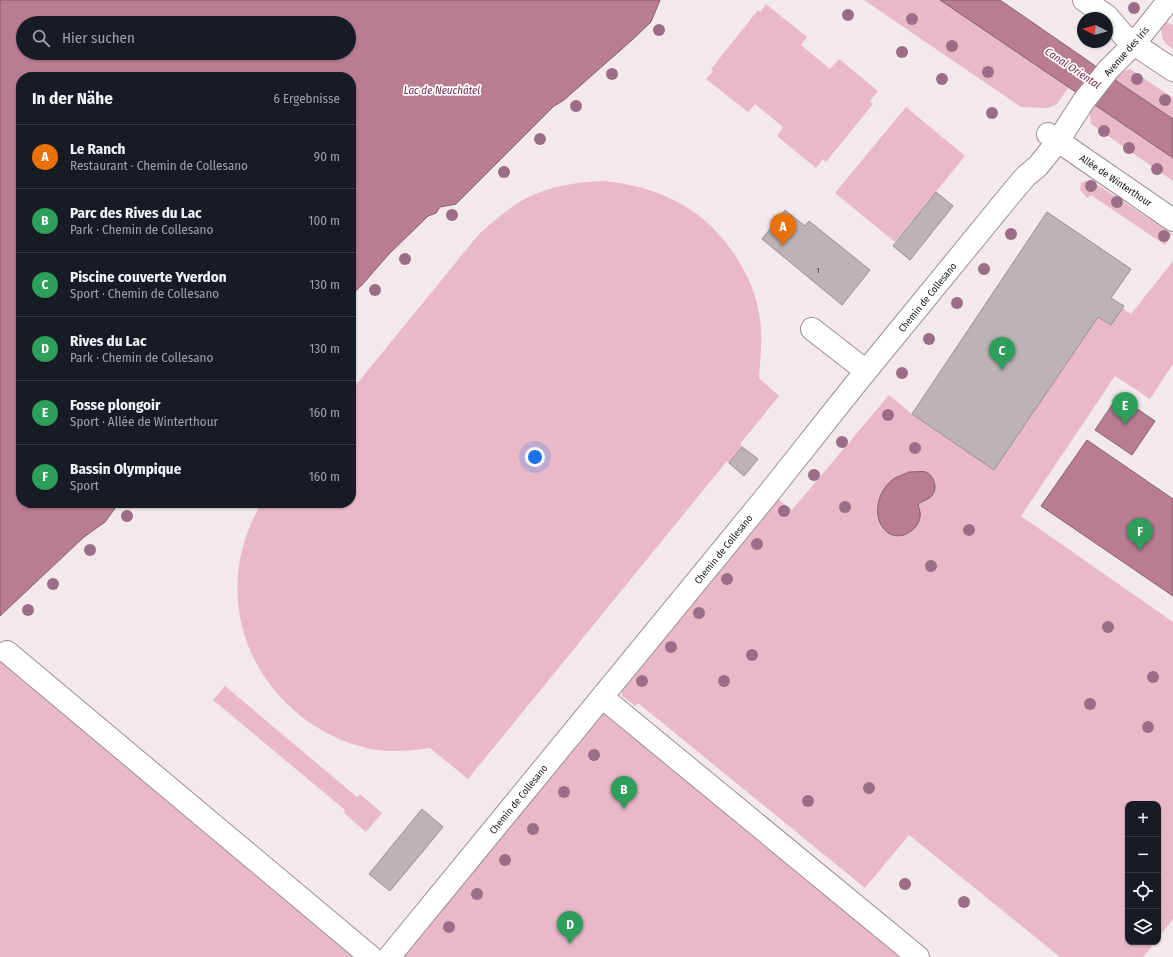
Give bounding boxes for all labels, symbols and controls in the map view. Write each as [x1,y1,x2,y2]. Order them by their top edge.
north arrow [1077,12,1113,48]
search box [16,16,356,60]
street label: Avenue des Iris [1102,24,1152,79]
icon: search [30,27,52,49]
text: Hier suchen [62,29,135,47]
water label: Canal Oriental [1042,45,1103,92]
water label: Lac de Neuchâtel [404,84,480,97]
text: In der Nähe [32,88,113,109]
text: 6 Ergebnisse [273,91,340,106]
text: Le Ranch [70,140,125,158]
text: A [41,149,49,164]
text: 90 m [314,149,340,164]
street label: Allée de Winterthour [1077,152,1154,210]
text: Restaurant · Chemin de Collesano [70,158,248,173]
text: Parc des Rives du Lac [70,204,202,222]
text: B [41,213,49,228]
text: 100 m [308,213,340,228]
pin: A [770,213,796,246]
text: Park · Chemin de Collesano [70,222,213,237]
street label: Chemin de Collesano [896,261,959,335]
house number: 1 [816,266,820,275]
text: Piscine couverte Yverdon [70,268,227,286]
text: C [42,277,48,292]
text: 130 m [309,277,340,292]
text: Sport · Chemin de Collesano [70,286,219,301]
text: Rives du Lac [70,332,147,350]
pin: C [989,337,1015,370]
text: D [41,341,49,356]
text: 130 m [309,341,340,356]
text: Park · Chemin de Collesano [70,350,213,365]
pin: E [1112,392,1138,425]
text: Fosse plongoir [70,396,160,414]
text: E [42,405,48,420]
text: 160 m [309,405,340,420]
text: Sport · Allée de Winterthour [70,414,218,429]
your location [525,447,545,467]
text: Bassin Olympique [70,460,181,478]
text: F [42,469,48,484]
text: 160 m [309,469,340,484]
text: Sport [70,478,99,493]
street label: Chemin de Collesano [692,513,755,587]
pin: F [1127,518,1153,551]
street label: Chemin de Collesano [487,763,550,837]
pin: B [611,776,637,809]
map controls [1125,801,1161,945]
button: + [1125,801,1161,837]
button: − [1125,837,1161,873]
button: locate [1125,873,1161,909]
button: layers [1125,909,1161,945]
pin: D [557,911,583,944]

